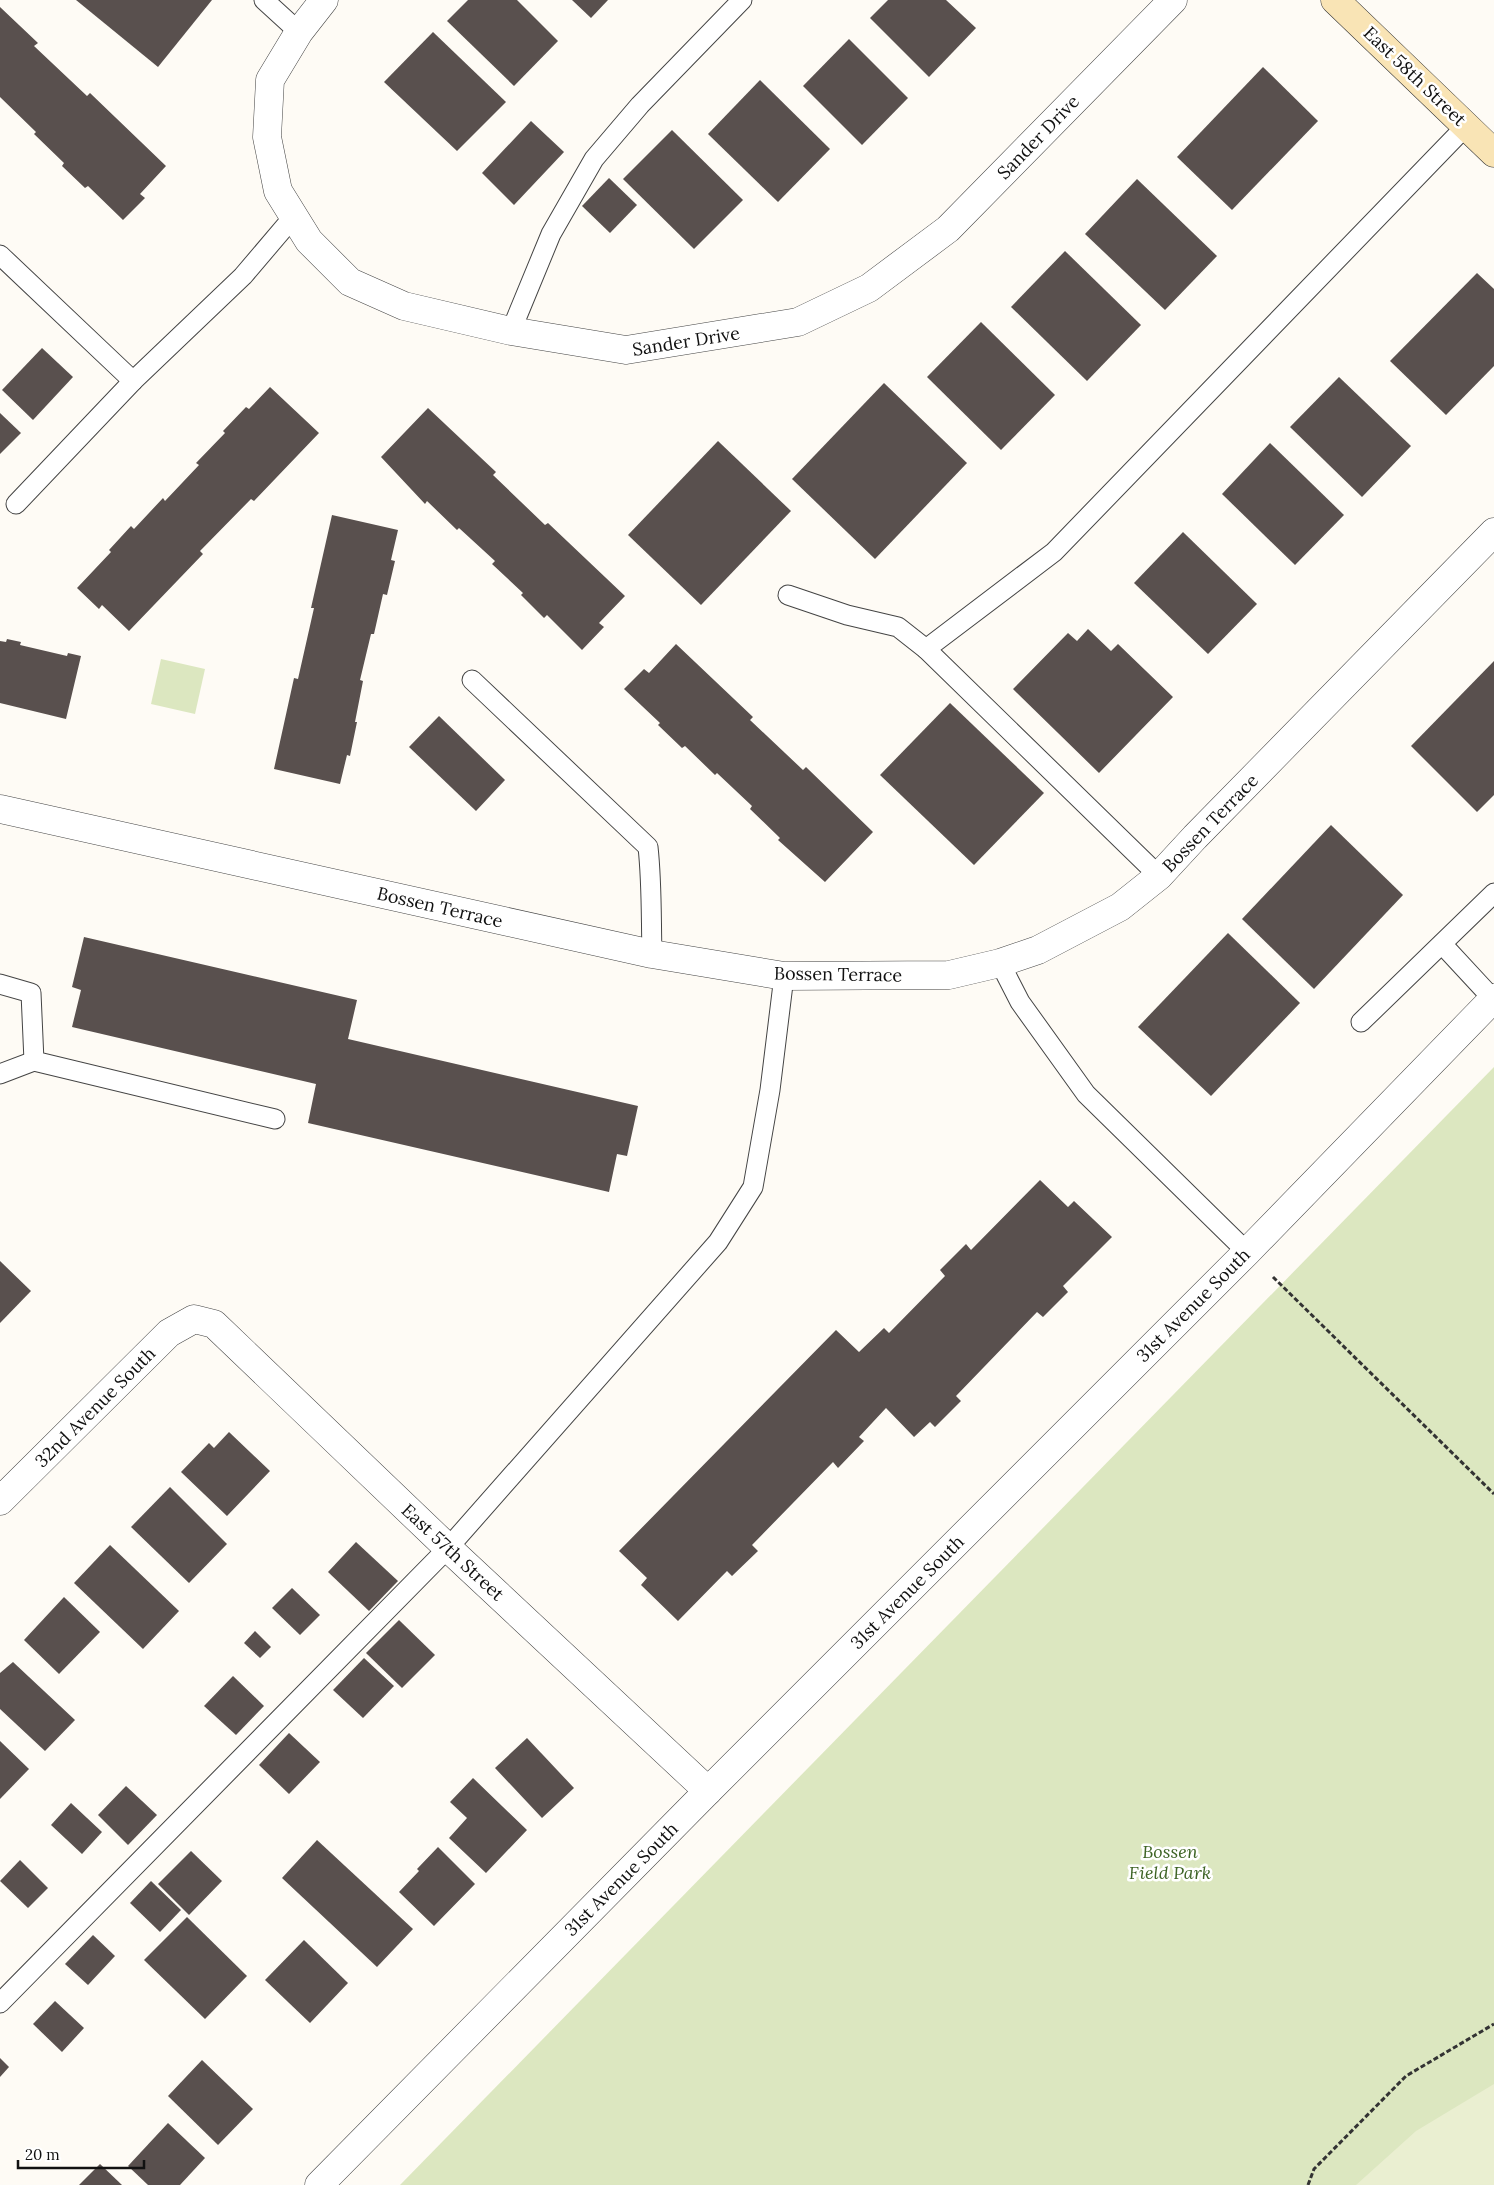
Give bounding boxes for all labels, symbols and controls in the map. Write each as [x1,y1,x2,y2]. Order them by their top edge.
street label: East 58th Street [1359,21,1471,131]
street label: Sander Drive [992,90,1084,184]
street label: Sander Drive [631,321,742,361]
street label: Bossen Terrace [1157,769,1263,877]
street label: Bossen Terrace [375,881,505,933]
street label: Bossen Terrace [774,961,903,987]
street label: 31st Avenue South [1131,1243,1255,1367]
street label: 32nd Avenue South [30,1342,160,1472]
street label: East 57th Street [397,1499,509,1605]
street label: 31st Avenue South [845,1530,969,1654]
street label: 31st Avenue South [559,1817,683,1941]
park label: Bossen Field Park [1129,1840,1211,1884]
scale bar [18,2138,144,2170]
text: 20 m [25,2145,60,2164]

